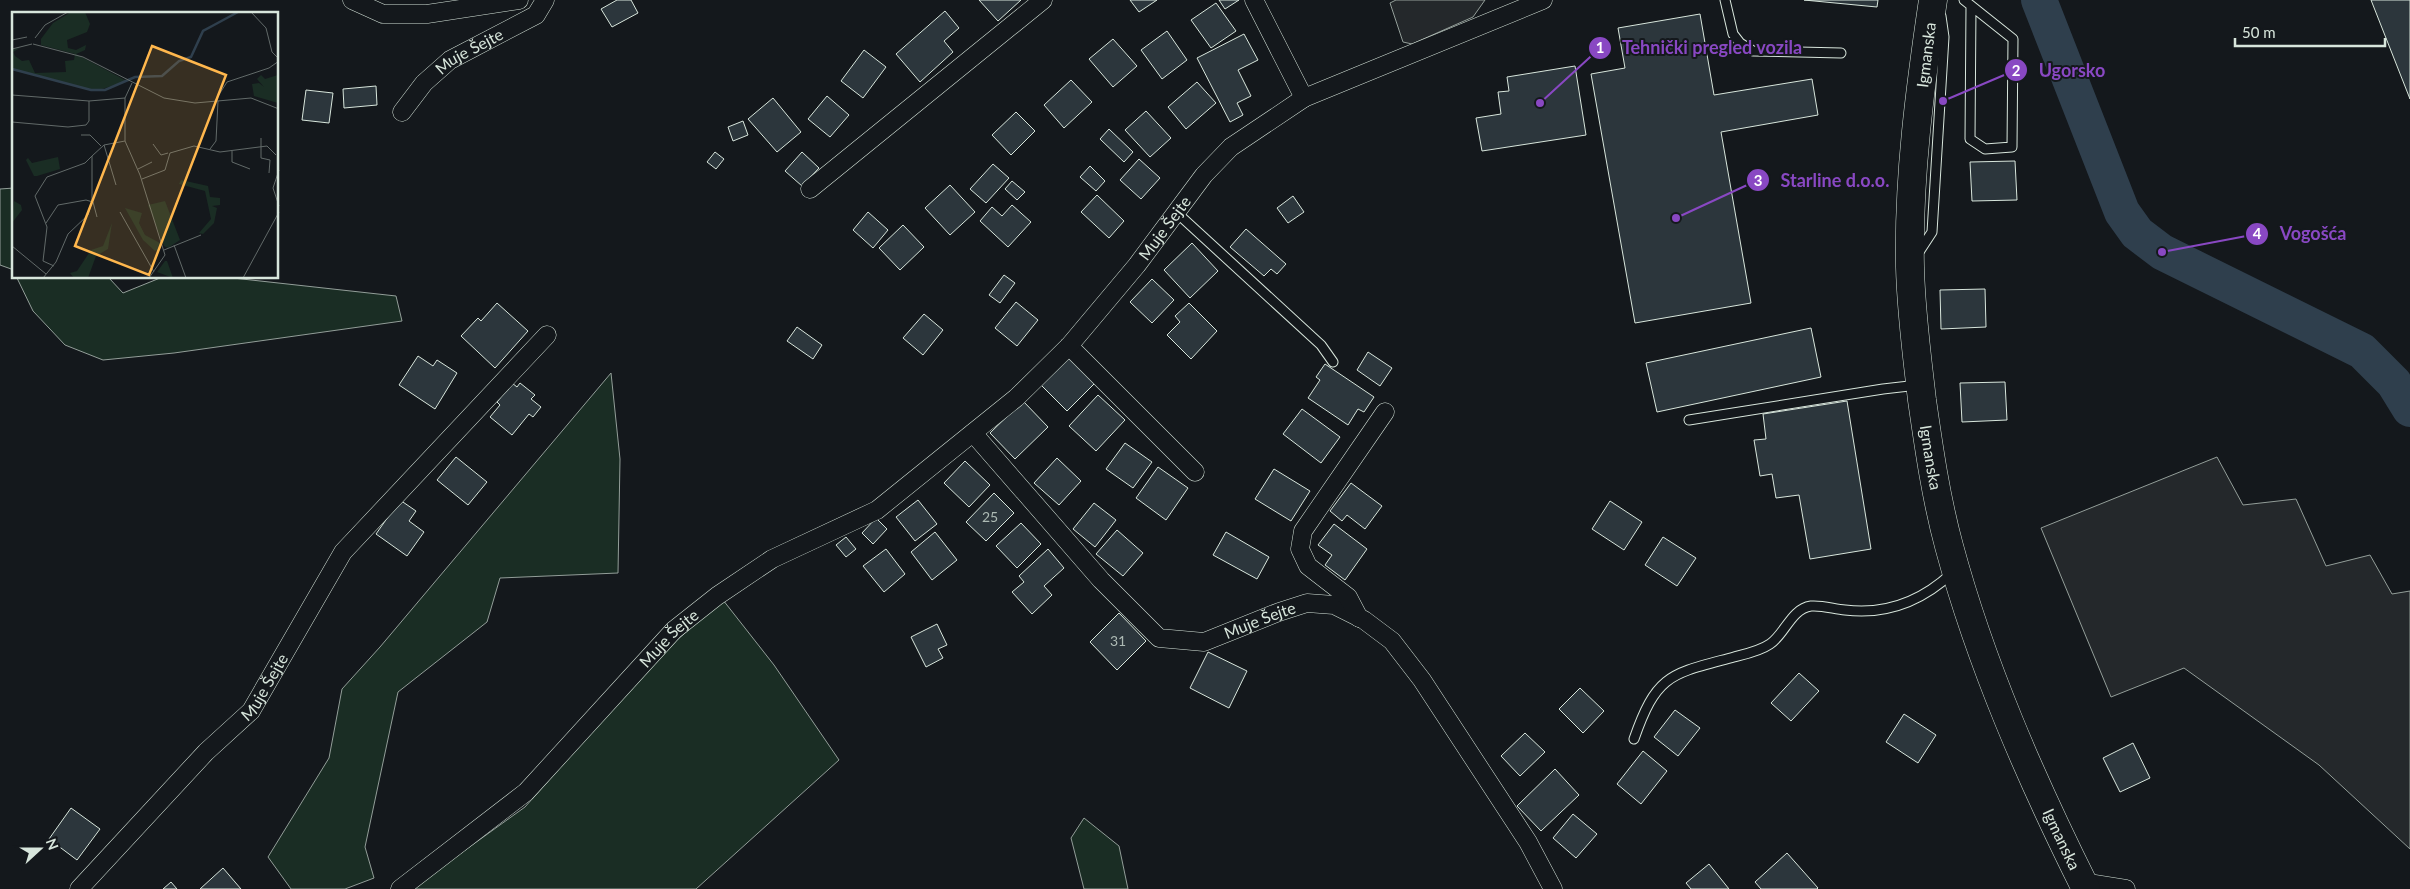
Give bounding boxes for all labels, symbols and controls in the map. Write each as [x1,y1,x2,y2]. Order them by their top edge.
inset map [12,12,279,279]
scale bar [2235,15,2385,47]
street label: Igmanska [1912,21,1939,89]
text: 50 m [2242,23,2276,41]
street label: Muje Šejte [431,24,506,78]
callout: Tehnički pregled vozila [1587,31,1813,64]
text: Tehnički pregled vozila [1622,36,1802,58]
text: 1 [1596,38,1604,56]
callout: Ugorsko [2004,54,2116,87]
text: Ugorsko [2039,59,2105,81]
text: 2 [2012,61,2021,79]
callout: Starline d.o.o. [1745,164,1899,197]
text: Starline d.o.o. [1781,169,1889,191]
text: 3 [1754,171,1762,189]
street label: Muje Šejte [1134,192,1194,264]
callout: Vogošća [2244,217,2356,250]
text: Vogošća [2279,222,2346,244]
text: 4 [2253,224,2262,242]
street label: Igmanska [1917,424,1946,491]
house number: 25 [982,508,998,525]
street label: Muje Šejte [1221,597,1298,642]
street label: Muje Šejte [635,605,702,671]
house number: 31 [1110,632,1126,649]
street label: Muje Šejte [237,650,291,725]
street label: Igmanska [2039,805,2085,873]
north arrow [15,824,65,874]
text: N [43,836,62,852]

